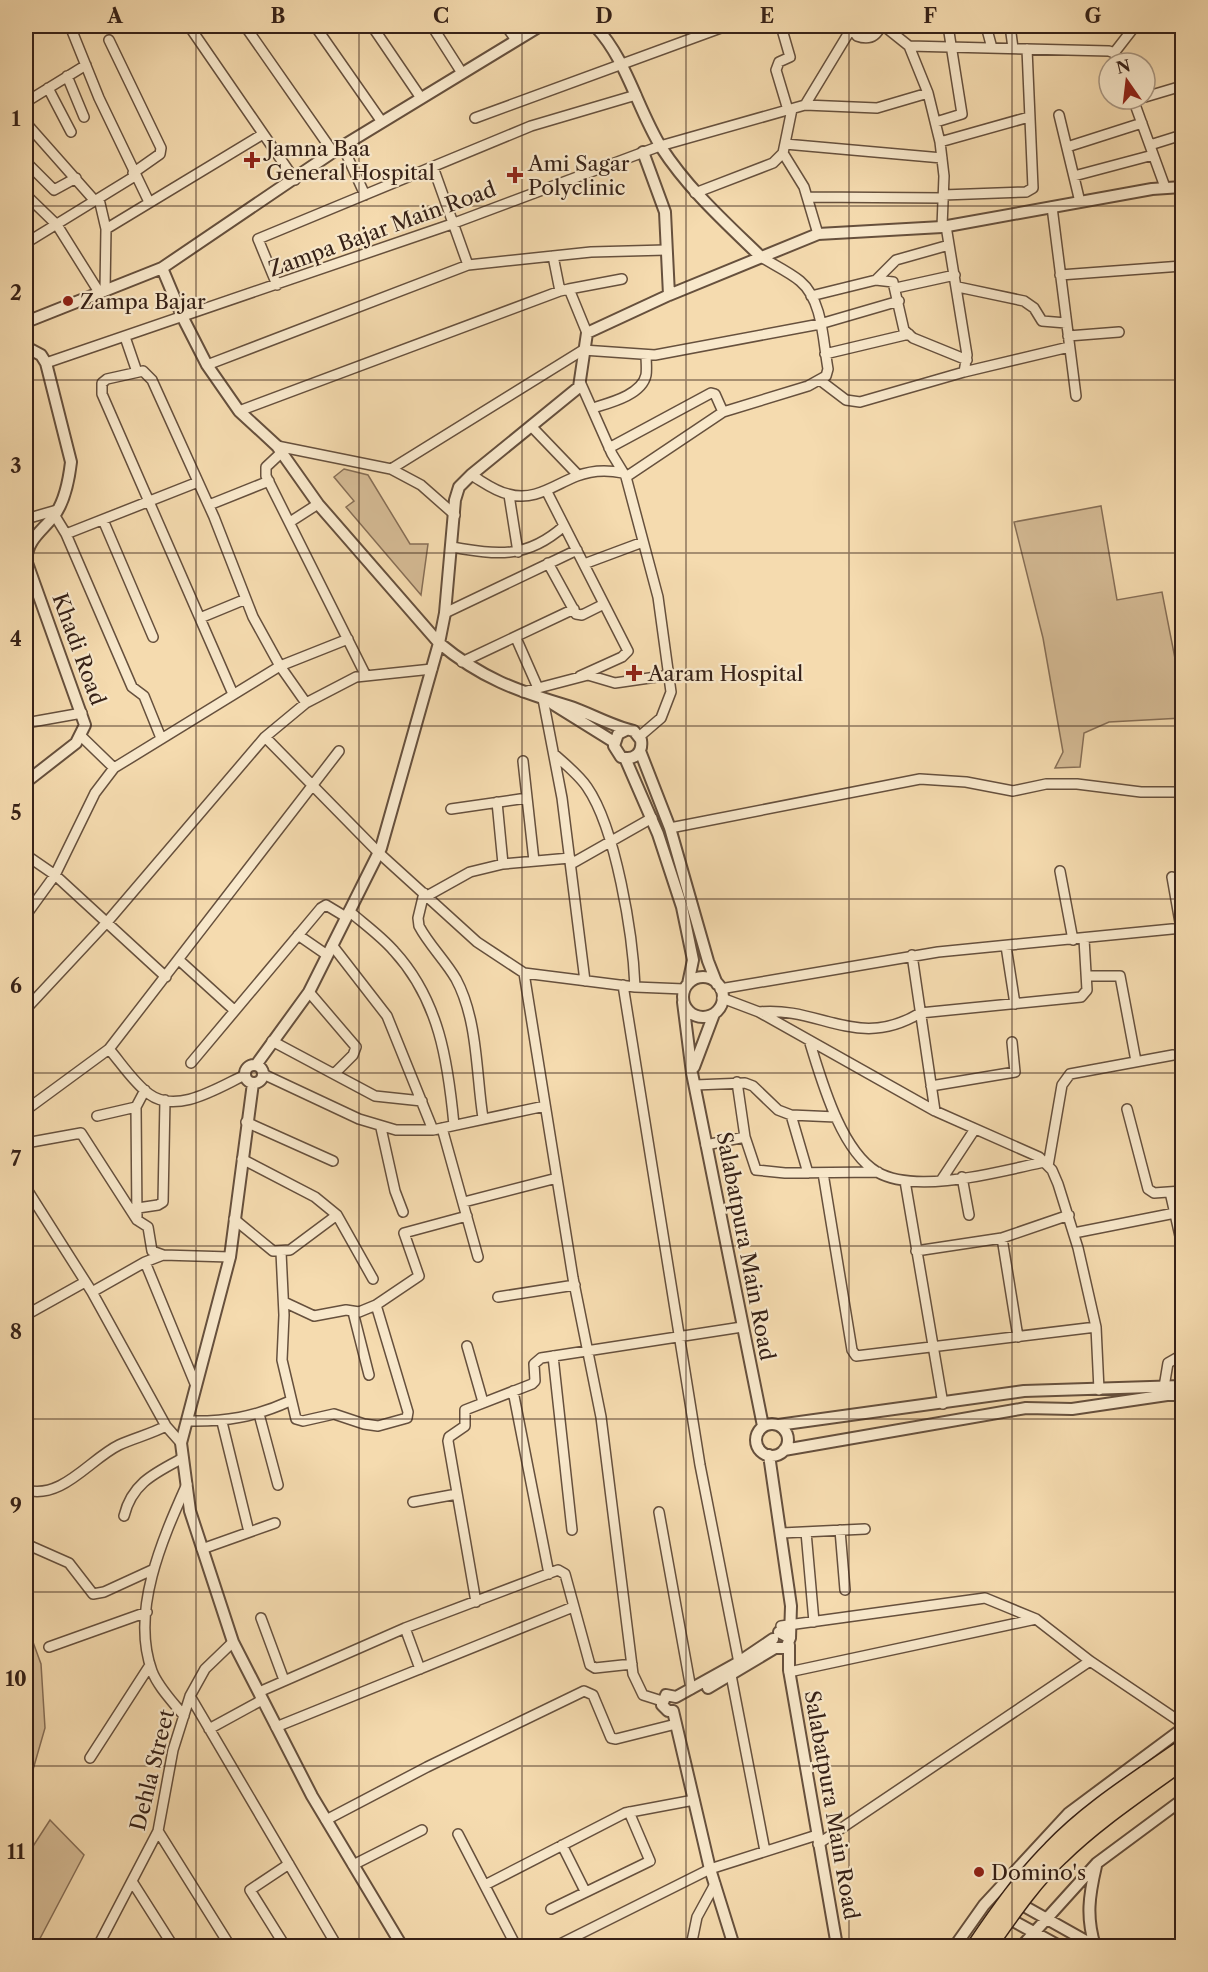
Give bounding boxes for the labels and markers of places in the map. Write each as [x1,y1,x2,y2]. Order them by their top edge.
place label: Jamna Baa General Hospital [263,136,435,185]
marker: Jamna Baa General Hospital [243,151,261,169]
place label: Ami Sagar Polyclinic [527,151,630,200]
marker: Ami Sagar Polyclinic [506,166,524,184]
place label: Zampa Bajar [80,289,206,314]
marker: Zampa Bajar [61,294,75,308]
place label: Aaram Hospital [647,661,803,686]
marker: Aaram Hospital [625,664,643,682]
place label: Domino's [991,1860,1086,1885]
marker: Domino's [972,1865,986,1879]

